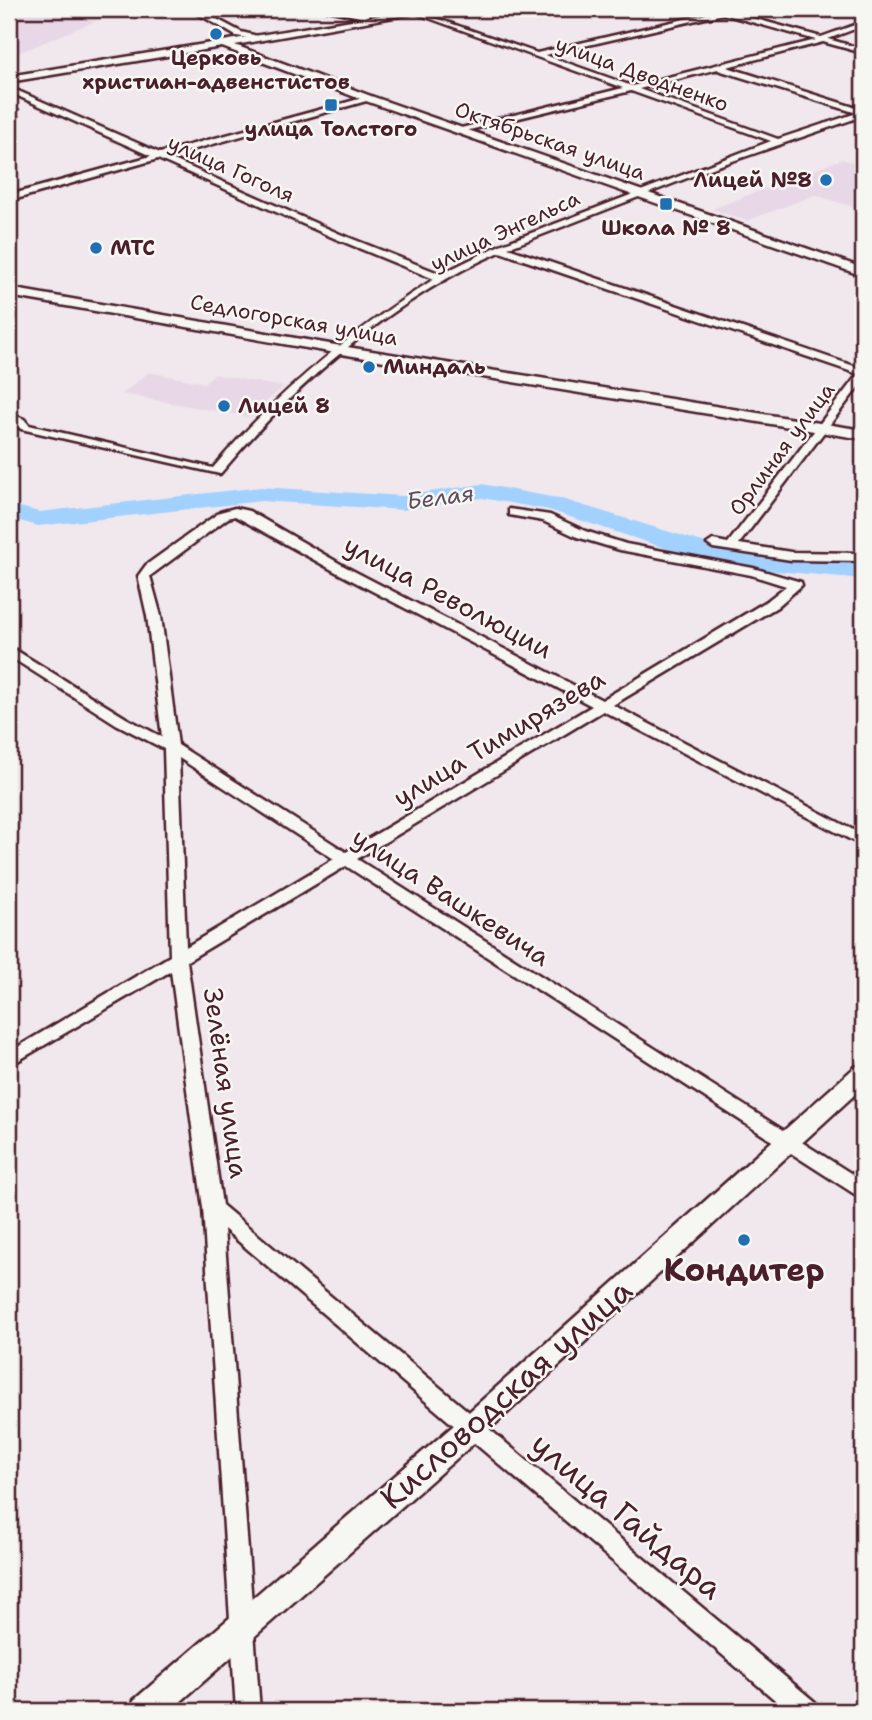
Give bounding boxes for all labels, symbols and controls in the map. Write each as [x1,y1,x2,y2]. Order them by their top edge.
marker: Церковь христиан-адвенстистов [208,26,224,42]
street label: улица Дводненко [552,30,732,118]
place label: Церковь христиан-адвенстистов [82,44,350,96]
street label: Октябрьская улица [451,95,649,187]
marker: улица Толстого [323,97,339,113]
place label: улица Толстого [245,115,417,143]
street label: улица Гоголя [163,129,299,209]
place label: Лицей №8 [693,166,812,194]
marker: Лицей №8 [818,172,834,188]
street label: улица Энгельса [426,184,584,278]
marker: Школа № 8 [658,196,674,212]
place label: Школа № 8 [601,214,731,242]
place label: МТС [110,234,155,262]
marker: МТС [88,240,104,256]
street label: Седлогорская улица [188,288,400,352]
place label: Миндаль [383,353,486,381]
marker: Миндаль [361,359,377,375]
street label: Орлиная улица [723,377,841,521]
place label: Лицей 8 [238,392,330,420]
marker: Лицей 8 [216,398,232,414]
water label: Белая [405,478,475,516]
street label: улица Революции [338,527,559,666]
street label: улица Тимирязева [386,660,611,815]
street label: улица Вашкевича [346,819,557,974]
street label: Зелёная улица [196,985,257,1180]
marker: Кондитер [736,1232,752,1248]
place label: Кондитер [663,1248,825,1291]
street label: Кисловодская улица [370,1269,641,1518]
street label: улица Гайдара [522,1422,733,1609]

